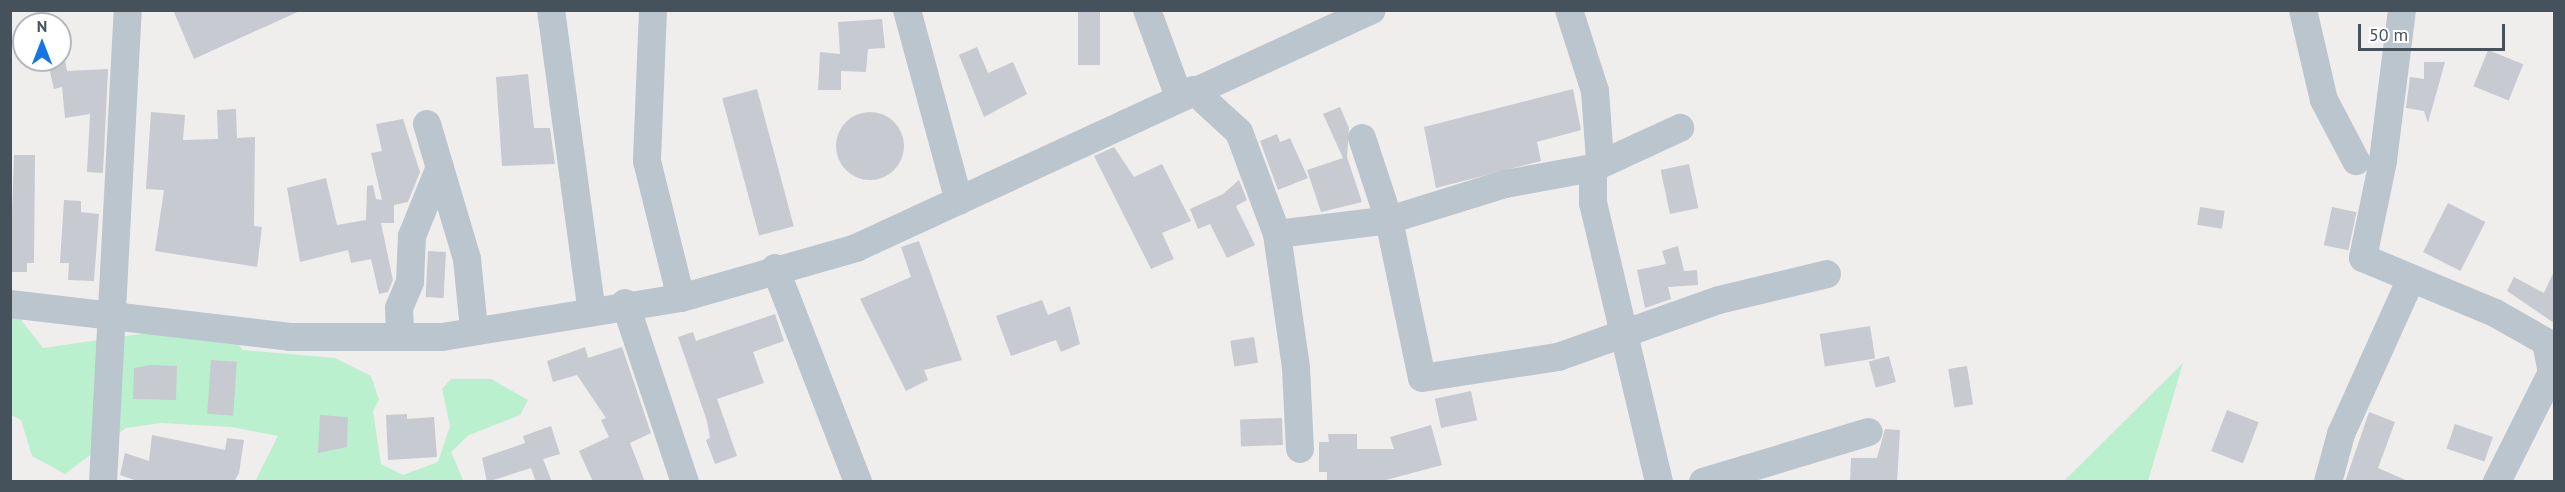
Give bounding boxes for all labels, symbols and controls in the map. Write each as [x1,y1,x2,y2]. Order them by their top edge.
north arrow [12,12,72,72]
scale bar [2361,12,2508,50]
text: N [37,16,47,36]
text: 50 m [2369,23,2408,46]

